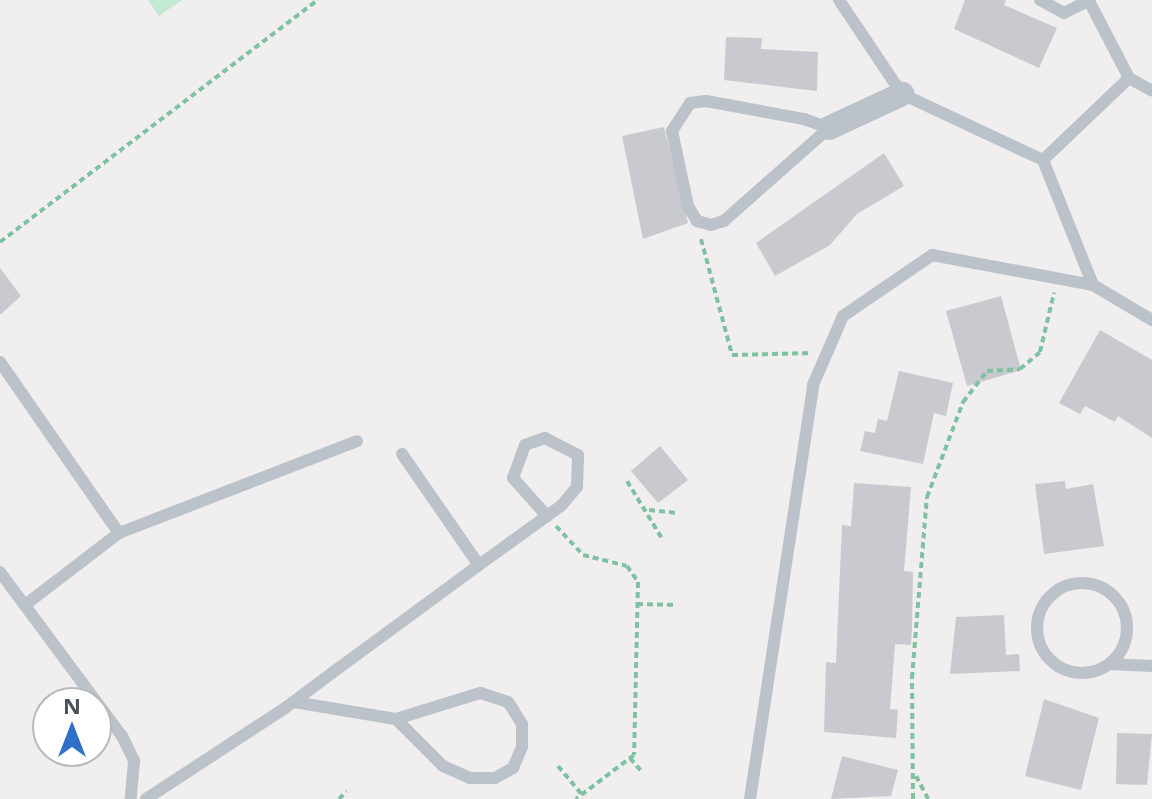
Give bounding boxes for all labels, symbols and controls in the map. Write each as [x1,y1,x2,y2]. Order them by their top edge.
north arrow [32,687,112,767]
text: N [63,690,81,720]

